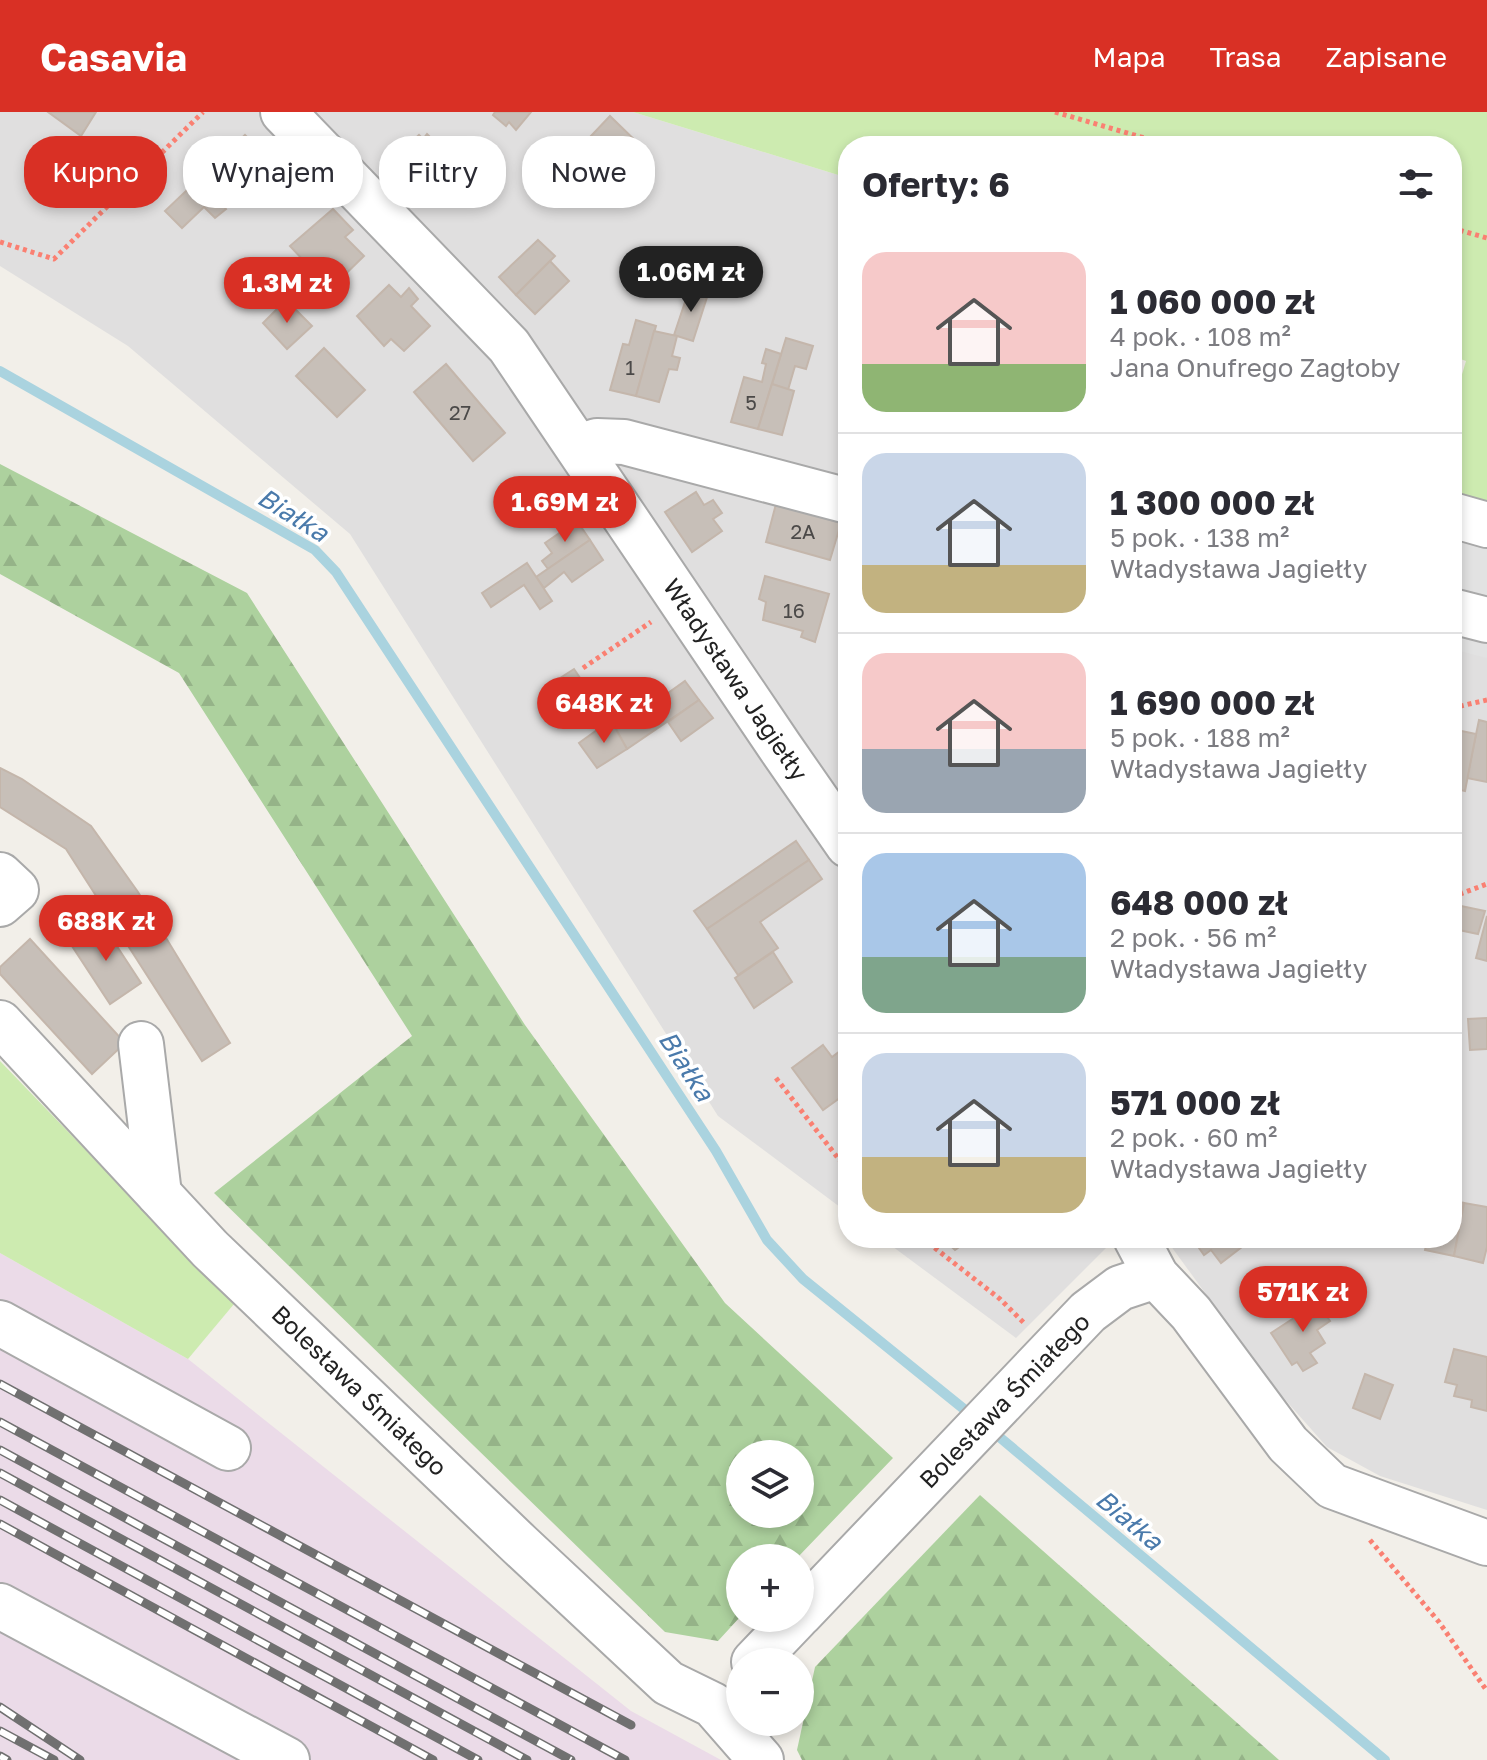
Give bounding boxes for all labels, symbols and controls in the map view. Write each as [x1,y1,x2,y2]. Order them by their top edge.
text: Casavia [40,34,187,79]
text: Mapa [1093,40,1166,73]
text: Trasa [1210,40,1282,73]
text: Zapisane [1326,40,1447,73]
chip: Kupno [24,136,167,208]
chip: Wynajem [183,136,363,208]
chip: Filtry [379,136,506,208]
chip: Nowe [522,136,655,208]
icon: filters [1394,162,1438,206]
text: Oferty: 6 [862,164,1010,204]
pin: 1.06M zł [608,246,774,314]
text: 1.06M zł [637,256,745,287]
pin: 1.3M zł [213,257,361,325]
text: 1.3M zł [242,267,332,298]
text: 1 060 000 zł [1110,281,1315,321]
icon: home [926,284,1022,380]
text: 4 pok. · 108 m² [1110,321,1291,352]
text: Jana Onufrego Zagłoby [1110,352,1400,383]
house number: 1 [625,355,635,379]
house number: 5 [745,390,757,414]
house number: 27 [449,400,471,424]
pin: 1.69M zł [482,476,648,544]
water label: Białka [252,481,335,549]
text: 1 300 000 zł [1110,482,1314,522]
icon: home [926,485,1022,581]
text: 1.69M zł [511,486,619,517]
house number: 2A [791,519,816,543]
text: 5 pok. · 138 m² [1110,522,1289,553]
text: Władysława Jagiełły [1110,553,1367,584]
street label: Władysława Jagiełły [658,573,815,786]
house number: 16 [783,598,805,622]
pin: 648K zł [530,677,678,745]
text: 1 690 000 zł [1110,682,1315,722]
icon: home [926,685,1022,781]
text: 648K zł [555,687,653,718]
text: 5 pok. · 188 m² [1110,722,1290,753]
text: Władysława Jagiełły [1110,753,1367,784]
text: 648 000 zł [1110,882,1288,922]
icon: home [926,885,1022,981]
pin: 688K zł [32,895,180,963]
text: 688K zł [57,905,155,936]
text: 2 pok. · 56 m² [1110,922,1276,953]
text: Władysława Jagiełły [1110,953,1367,984]
water label: Białka [652,1025,721,1108]
text: 571 000 zł [1110,1082,1280,1122]
icon: home [926,1085,1022,1181]
text: 2 pok. · 60 m² [1110,1122,1277,1153]
text: Władysława Jagiełły [1110,1153,1367,1184]
pin: 571K zł [1229,1266,1377,1334]
text: 571K zł [1257,1276,1349,1307]
street label: Bolesława Śmiałego [266,1299,454,1481]
street label: Bolesława Śmiałego [913,1306,1095,1494]
map controls [726,1440,814,1736]
button: layers [726,1440,814,1528]
water label: Białka [1090,1483,1170,1557]
button: + [726,1544,814,1632]
button: − [726,1648,814,1736]

